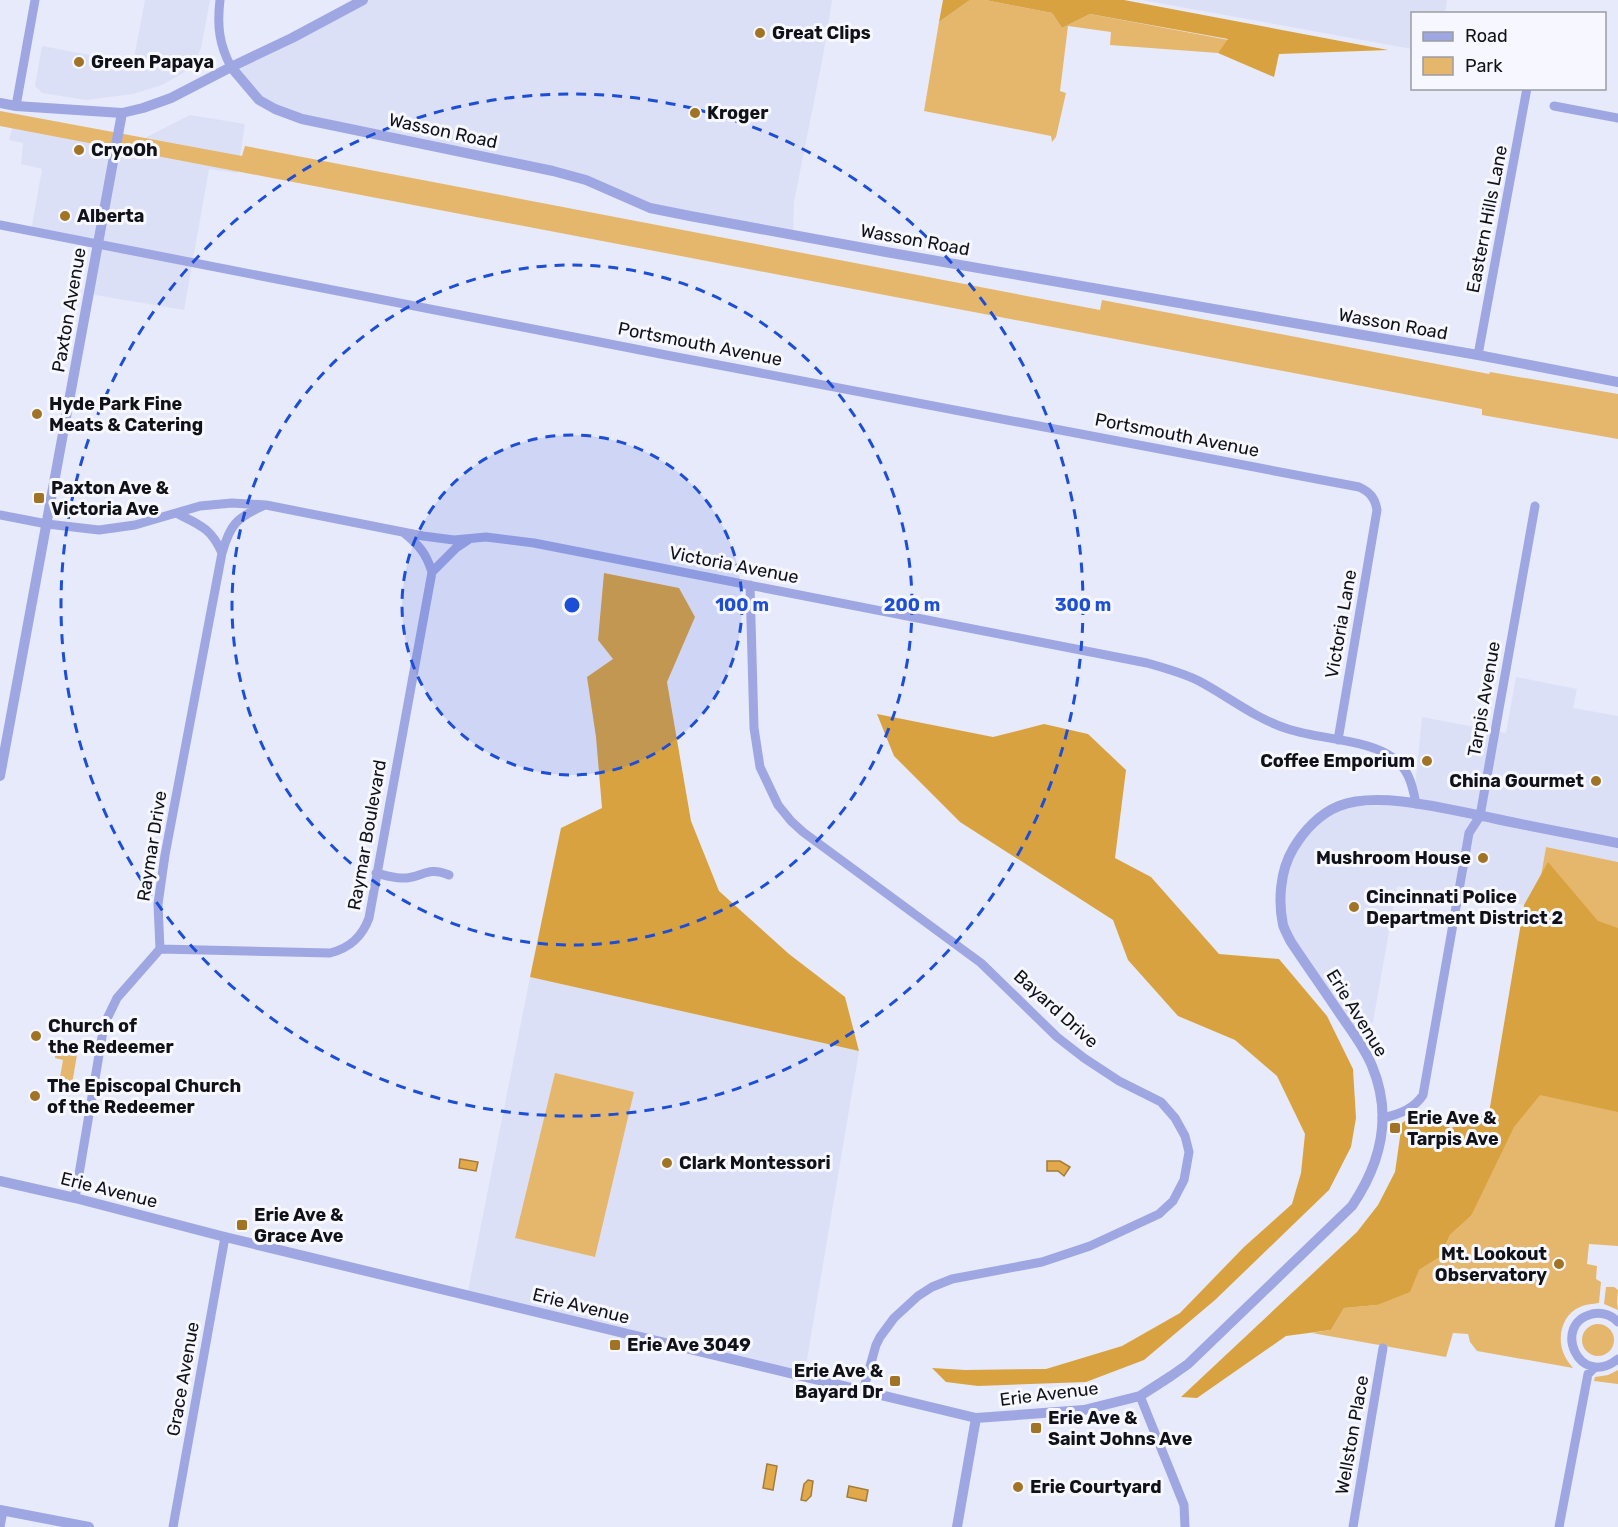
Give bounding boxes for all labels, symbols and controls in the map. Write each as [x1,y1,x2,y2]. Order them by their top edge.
legend [1411,12,1606,90]
place label: Great Clips [772,22,871,44]
text: Road [1465,25,1508,47]
marker: Great Clips [753,26,767,40]
place label: Green Papaya [91,51,214,73]
marker: Green Papaya [72,55,86,69]
text: Park [1465,55,1503,77]
place label: Kroger [707,102,768,124]
marker: Kroger [688,106,702,120]
street label: Wasson Road [387,109,499,153]
place label: CryoOh [91,139,158,161]
marker: CryoOh [72,143,86,157]
street label: Eastern Hills Lane [1462,143,1512,295]
place label: Alberta [77,205,144,227]
marker: Alberta [58,209,72,223]
street label: Wasson Road [859,220,971,260]
street label: Paxton Avenue [47,246,91,374]
street label: Wasson Road [1337,304,1449,344]
street label: Portsmouth Avenue [616,317,784,371]
place label: Hyde Park Fine Meats & Catering [49,393,203,436]
marker: Hyde Park Fine Meats & Catering [30,407,44,421]
street label: Portsmouth Avenue [1093,408,1261,462]
place label: Paxton Ave & Victoria Ave [51,477,170,520]
marker: Paxton Ave & Victoria Ave [32,491,46,505]
street label: Victoria Avenue [667,542,801,588]
street label: Victoria Lane [1321,568,1361,680]
text: 100 m [715,594,769,616]
text: 200 m [884,594,940,616]
text: 300 m [1055,594,1111,616]
centre of rings [562,595,582,615]
street label: Tarpis Avenue [1463,640,1505,758]
place label: Coffee Emporium [1260,750,1415,772]
marker: Coffee Emporium [1420,754,1434,768]
street label: Raymar Boulevard [343,758,391,912]
place label: China Gourmet [1449,770,1584,792]
marker: China Gourmet [1589,774,1603,788]
street label: Raymar Drive [132,789,172,903]
place label: Mushroom House [1316,847,1471,869]
marker: Mushroom House [1476,851,1490,865]
place label: Cincinnati Police Department District 2 [1366,886,1563,929]
marker: Cincinnati Police Department District 2 [1347,900,1361,914]
street label: Bayard Drive [1009,965,1103,1053]
street label: Erie Avenue [1321,965,1393,1061]
place label: Church of the Redeemer [48,1015,174,1058]
marker: Church of the Redeemer [29,1029,43,1043]
place label: The Episcopal Church of the Redeemer [47,1075,241,1118]
marker: The Episcopal Church of the Redeemer [28,1089,42,1103]
place label: Erie Ave & Tarpis Ave [1407,1107,1499,1150]
marker: Erie Ave & Tarpis Ave [1388,1121,1402,1135]
place label: Clark Montessori [679,1152,831,1174]
marker: Clark Montessori [660,1156,674,1170]
street label: Erie Avenue [58,1167,160,1213]
place label: Erie Ave & Grace Ave [254,1204,344,1247]
marker: Erie Ave & Grace Ave [235,1218,249,1232]
place label: Mt. Lookout Observatory [1435,1243,1547,1286]
marker: Mt. Lookout Observatory [1552,1257,1566,1271]
street label: Erie Avenue [530,1283,632,1329]
street label: Grace Avenue [162,1320,204,1438]
place label: Erie Ave 3049 [627,1334,751,1356]
marker: Erie Ave 3049 [608,1338,622,1352]
place label: Erie Ave & Bayard Dr [794,1360,884,1403]
marker: Erie Ave & Bayard Dr [888,1374,902,1388]
street label: Wellston Place [1331,1374,1373,1496]
street label: Erie Avenue [998,1377,1100,1411]
place label: Erie Ave & Saint Johns Ave [1048,1407,1193,1450]
marker: Erie Ave & Saint Johns Ave [1029,1421,1043,1435]
place label: Erie Courtyard [1030,1476,1162,1498]
marker: Erie Courtyard [1011,1480,1025,1494]

